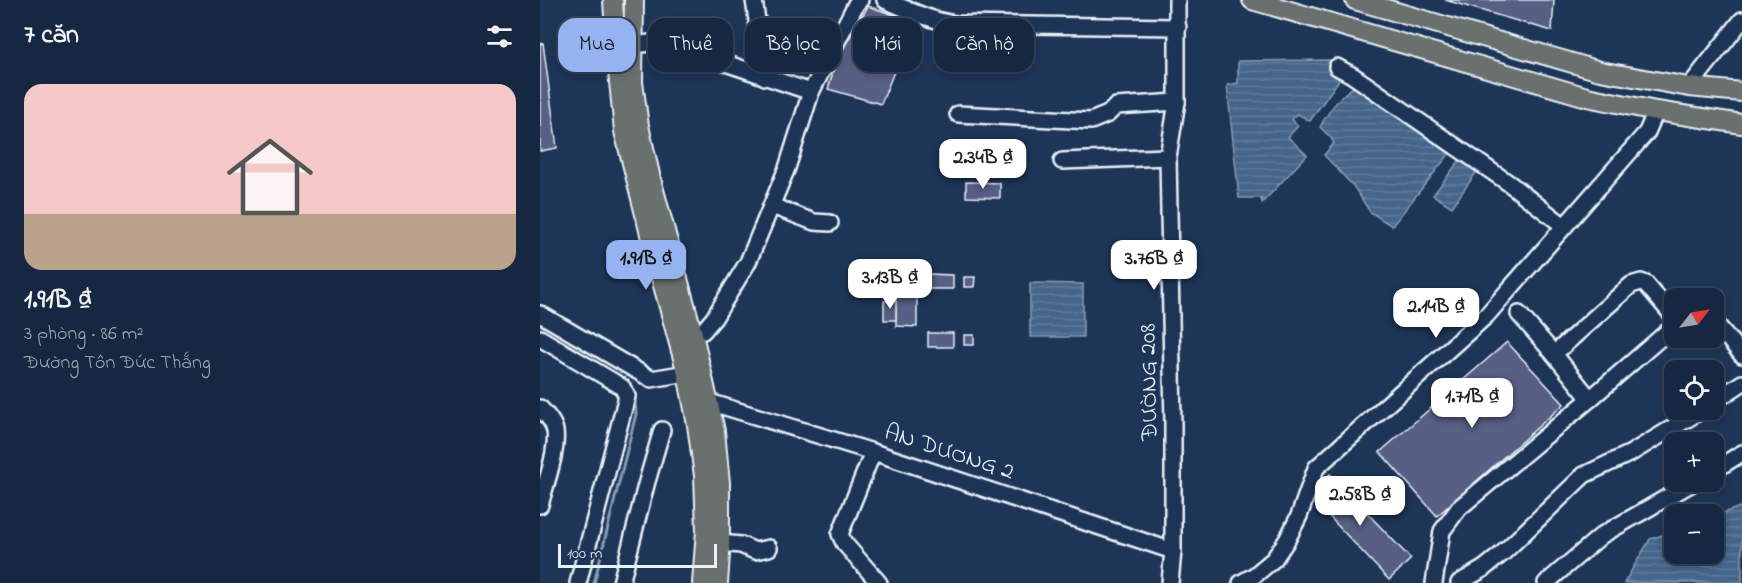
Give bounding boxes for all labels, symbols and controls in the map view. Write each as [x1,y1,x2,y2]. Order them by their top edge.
text: 7 căn [24,17,79,55]
chip: Mua [558,18,636,72]
chip: Thuê [648,18,733,72]
chip: Bộ lọc [745,18,841,72]
chip: Mới [853,18,922,72]
chip: Căn hộ [934,18,1034,72]
icon: filters [483,20,516,53]
icon: home [216,123,324,231]
pin: 2.34B ₫ [928,139,1038,190]
text: 2.34B ₫ [953,144,1013,173]
pin: 1.91B ₫ [591,240,701,291]
pin: 3.76B ₫ [1099,240,1209,291]
text: 1.91B ₫ [620,245,672,274]
text: 3.76B ₫ [1125,245,1183,274]
pin: 3.13B ₫ [835,259,945,310]
text: 3.13B ₫ [862,264,918,293]
text: 1.91B ₫ [24,282,91,320]
pin: 2.14B ₫ [1381,288,1491,339]
north arrow [1664,288,1724,348]
map controls [1664,288,1724,564]
text: 2.14B ₫ [1407,293,1465,322]
text: 3 phòng · 86 m² [24,320,143,349]
street label: ĐƯỜNG 208 [1131,323,1169,442]
text: Đường Tôn Đức Thắng [24,349,211,378]
button: locate [1664,360,1724,420]
pin: 1.71B ₫ [1417,378,1527,429]
text: 1.71B ₫ [1445,383,1499,412]
street label: AN DƯƠNG 2 [880,416,1019,490]
button: + [1664,432,1724,492]
pin: 2.58B ₫ [1305,476,1415,527]
text: 2.58B ₫ [1329,481,1391,510]
button: − [1664,504,1724,564]
scale bar [558,541,717,568]
text: 100 m [567,542,602,566]

